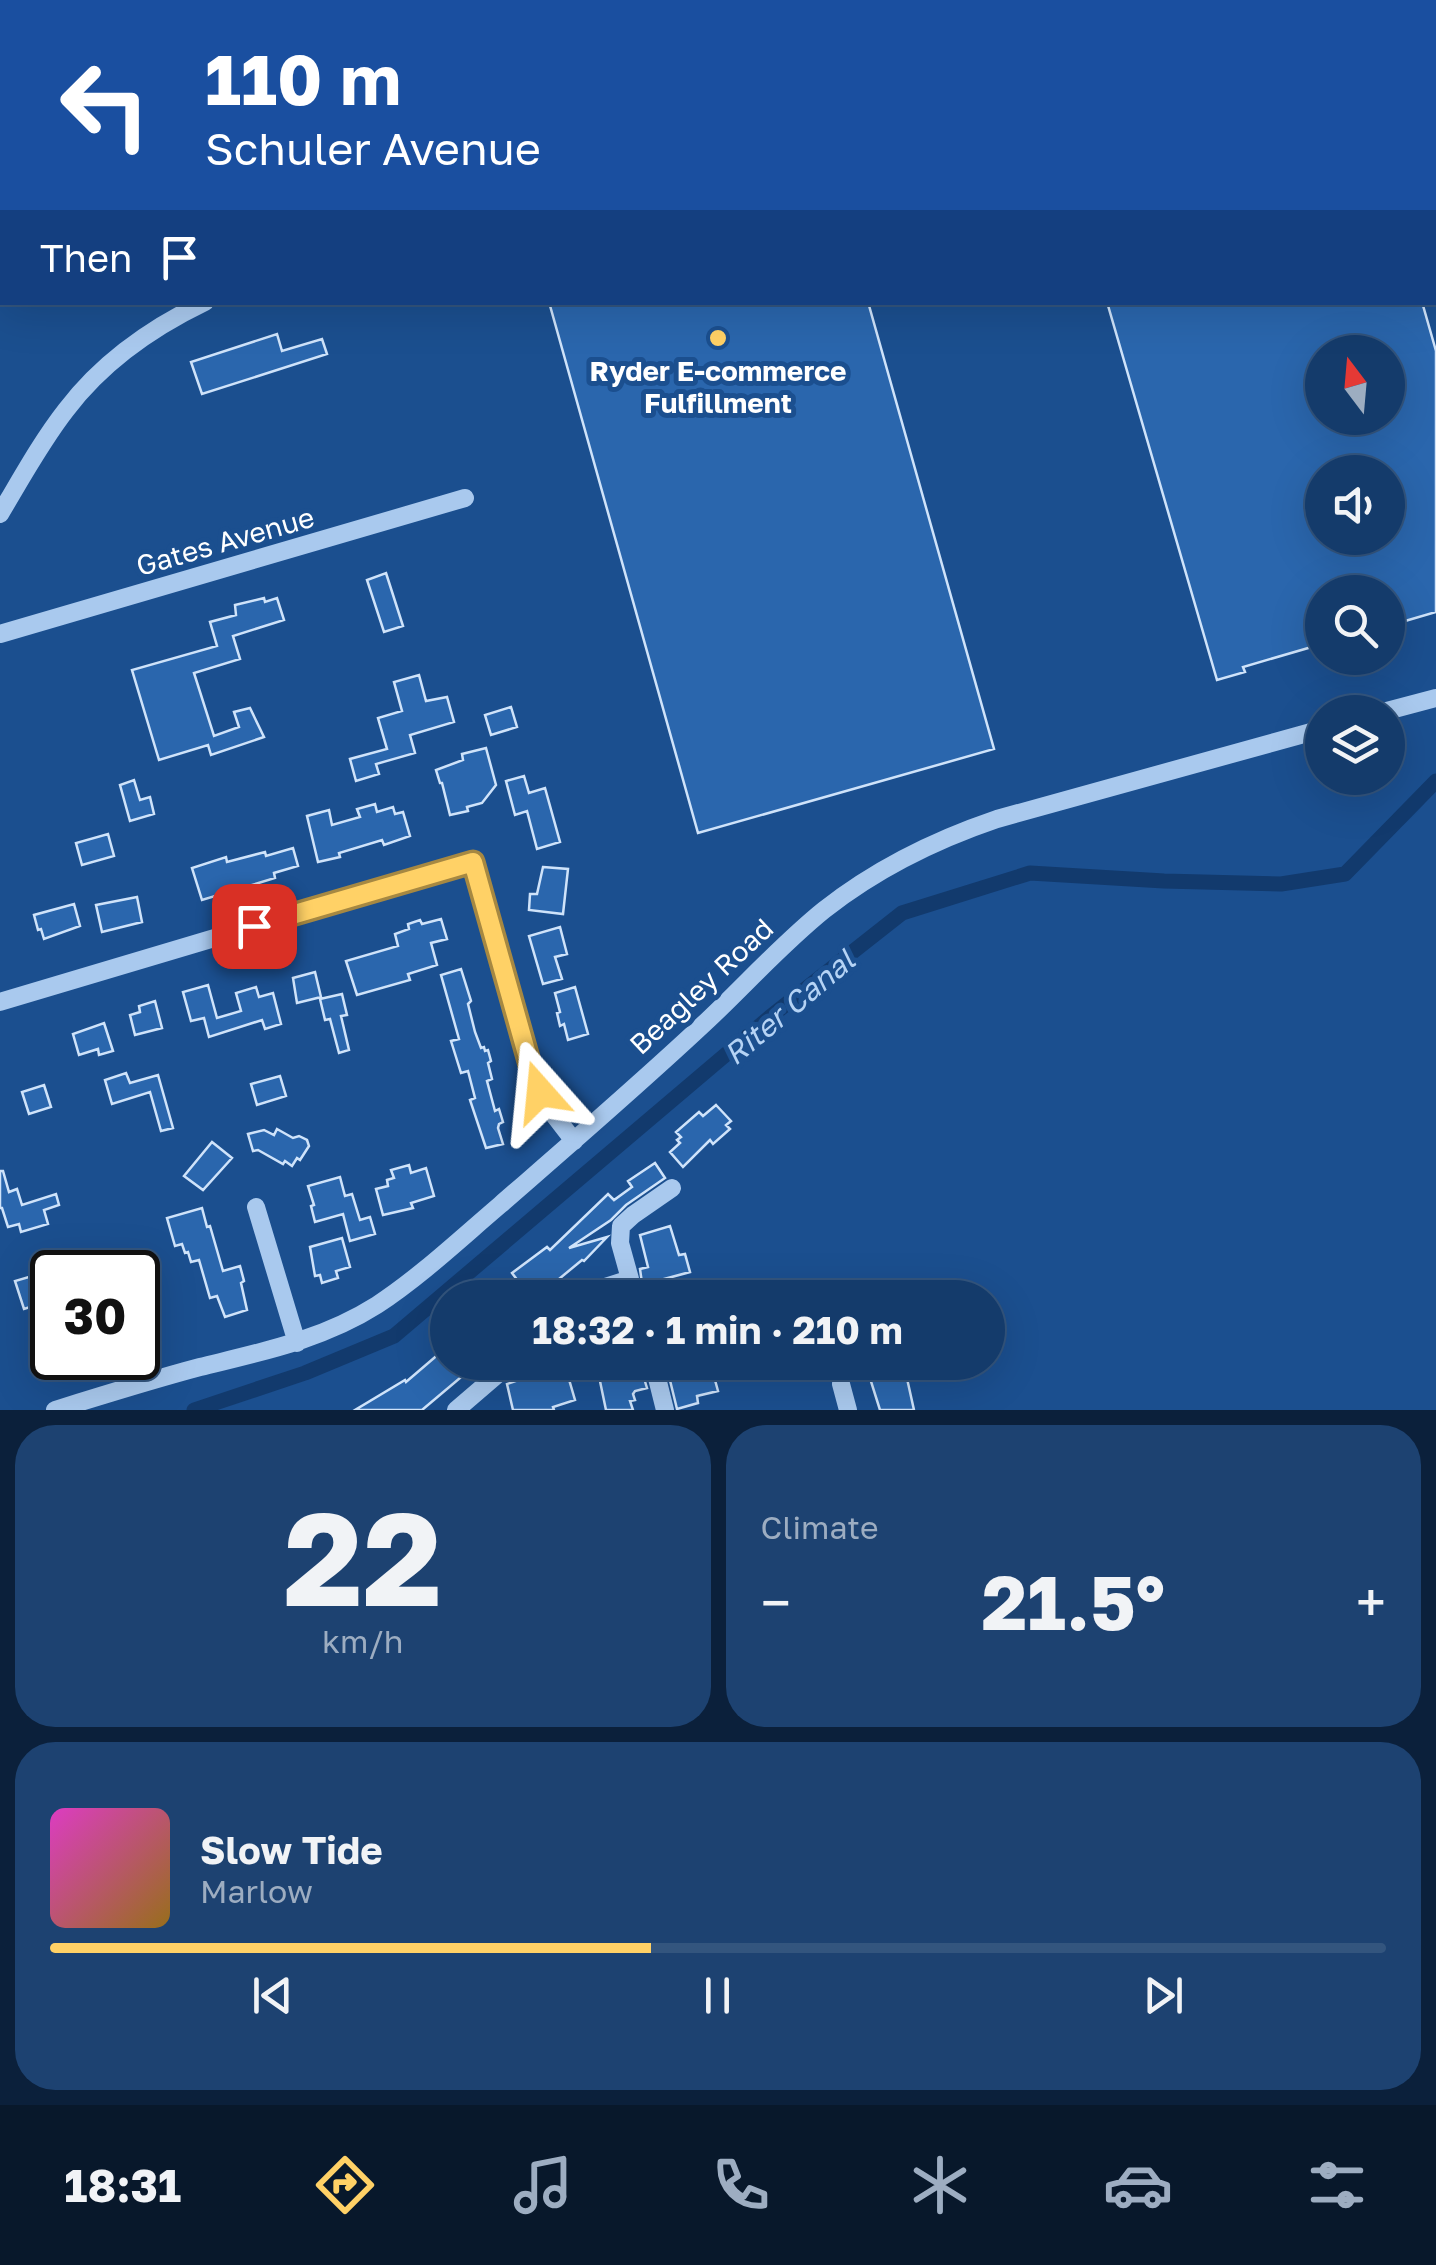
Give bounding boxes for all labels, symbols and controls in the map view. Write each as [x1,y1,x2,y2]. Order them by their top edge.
text: 110 m [205,36,401,120]
icon: left [40,40,170,170]
text: Schuler Avenue [205,121,541,175]
icon: arrive [152,230,207,285]
text: Then [40,235,132,280]
marker: Ryder E-commerce Fulfillment [707,327,729,349]
north arrow [1305,335,1405,435]
map controls [1305,335,1405,795]
place label: Ryder E-commerce Fulfillment [589,354,847,419]
button: sound [1305,455,1405,555]
street label: Gates Avenue [132,500,318,582]
button: search [1305,575,1405,675]
button: layers [1305,695,1405,795]
pin [212,884,297,969]
icon: arrive [227,899,282,954]
street label: Beagley Road [623,911,779,1061]
water label: Riter Canal [716,941,863,1072]
position arrow [488,1040,592,1144]
speed limit sign: 30 [30,1250,160,1380]
text: 18:32 · 1 min · 210 m [532,1307,903,1352]
text: 22 [283,1479,442,1635]
text: Climate [761,1508,879,1546]
text: 21.5° [982,1556,1165,1647]
text: − [761,1569,791,1635]
text: + [1356,1569,1386,1635]
text: km/h [322,1622,403,1660]
text: Slow Tide [200,1827,383,1872]
text: Marlow [200,1872,313,1910]
icon: previous [245,1968,300,2023]
icon: pause [690,1968,745,2023]
icon: next [1136,1968,1191,2023]
icon: directions [310,2150,380,2220]
icon: music [508,2150,578,2220]
icon: phone [706,2150,776,2220]
icon: climate [905,2150,975,2220]
icon: car [1103,2150,1173,2220]
icon: filters [1302,2150,1372,2220]
text: 18:31 [64,2158,181,2212]

